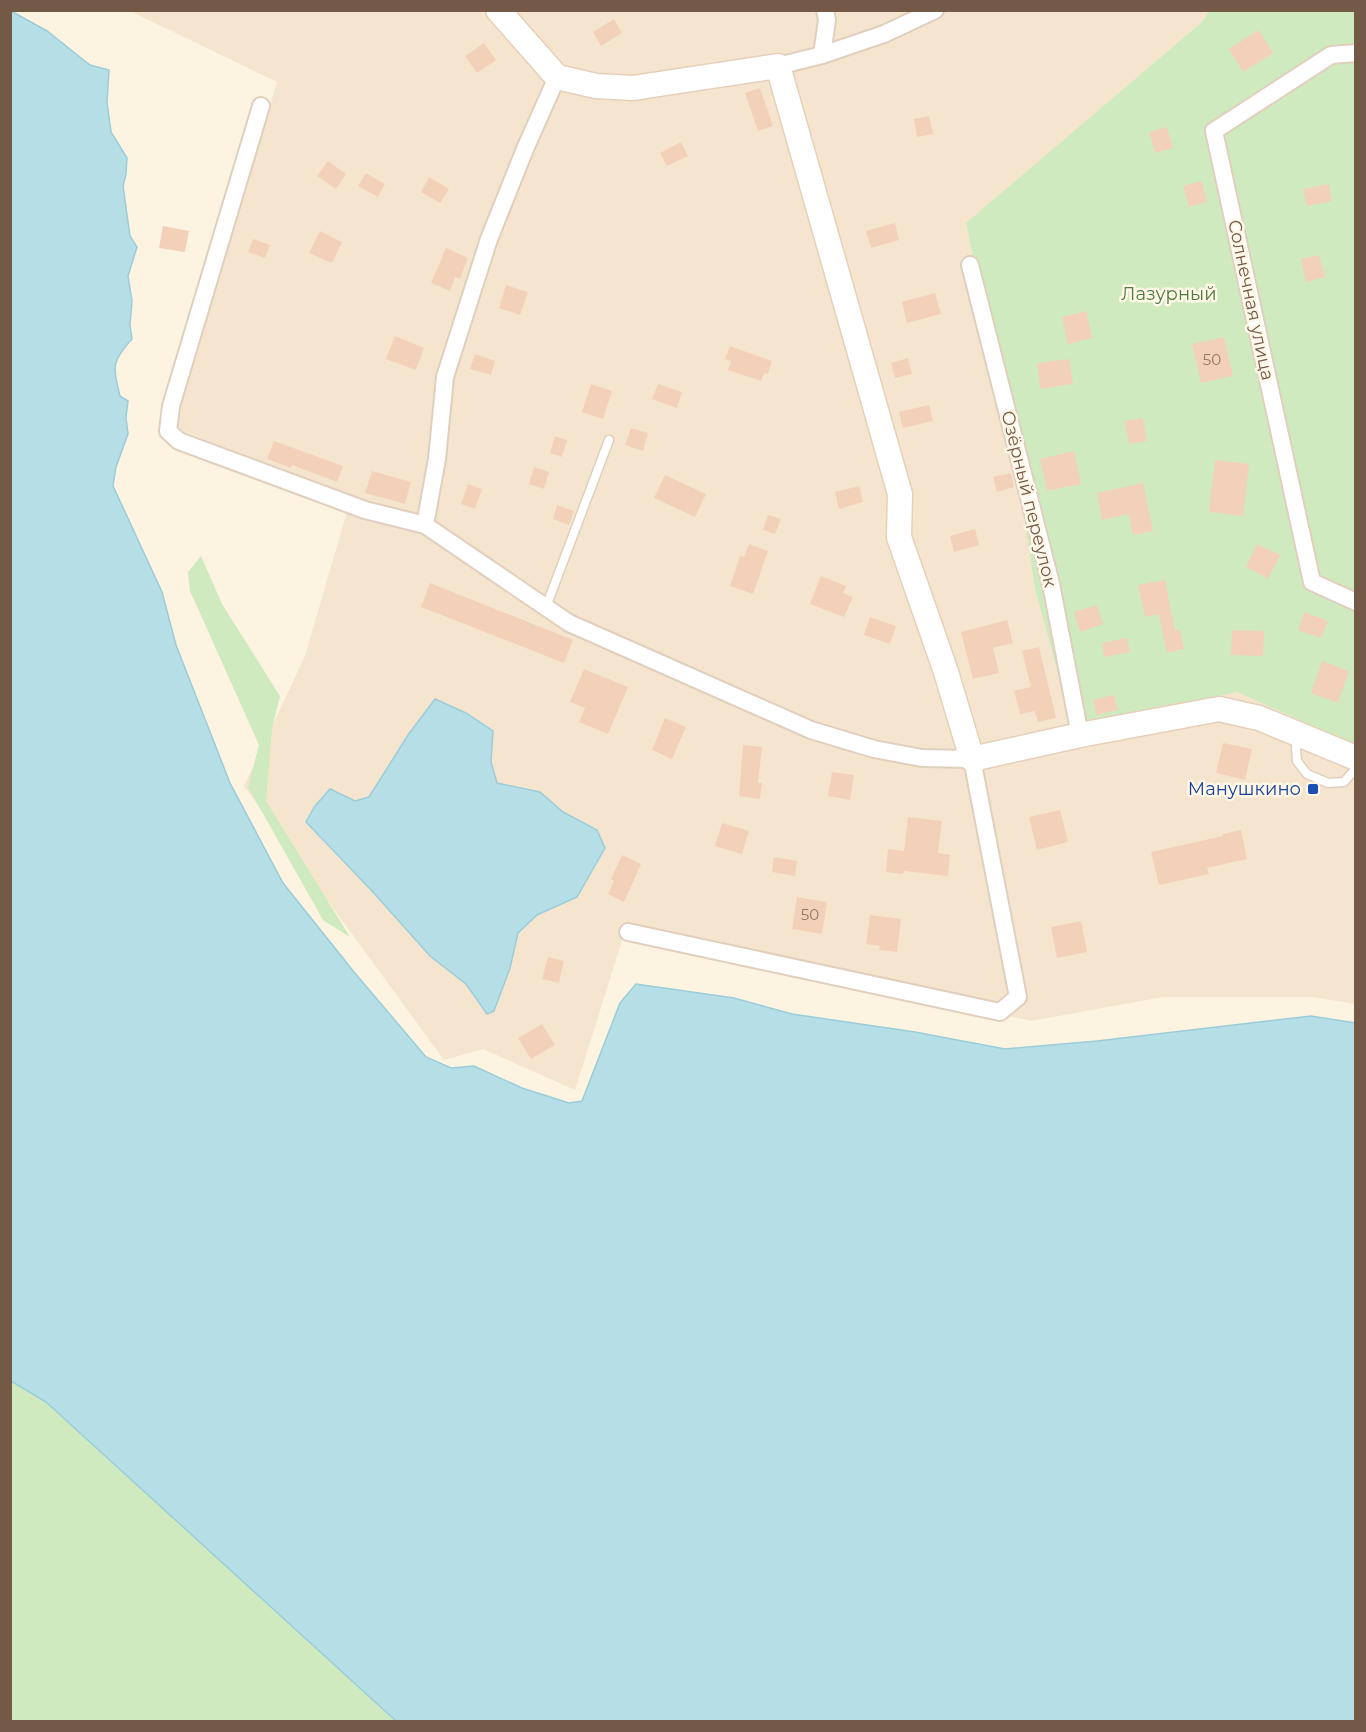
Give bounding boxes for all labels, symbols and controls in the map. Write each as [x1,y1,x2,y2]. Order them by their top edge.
street label: Солнечная улица [1223,218,1279,382]
park label: Лазурный [1121,283,1217,305]
house number: 50 [1203,350,1221,369]
street label: Озёрный переулок [996,408,1062,590]
place label: Манушкино [1188,778,1301,800]
marker: Манушкино [1306,782,1320,796]
house number: 50 [801,905,819,924]

